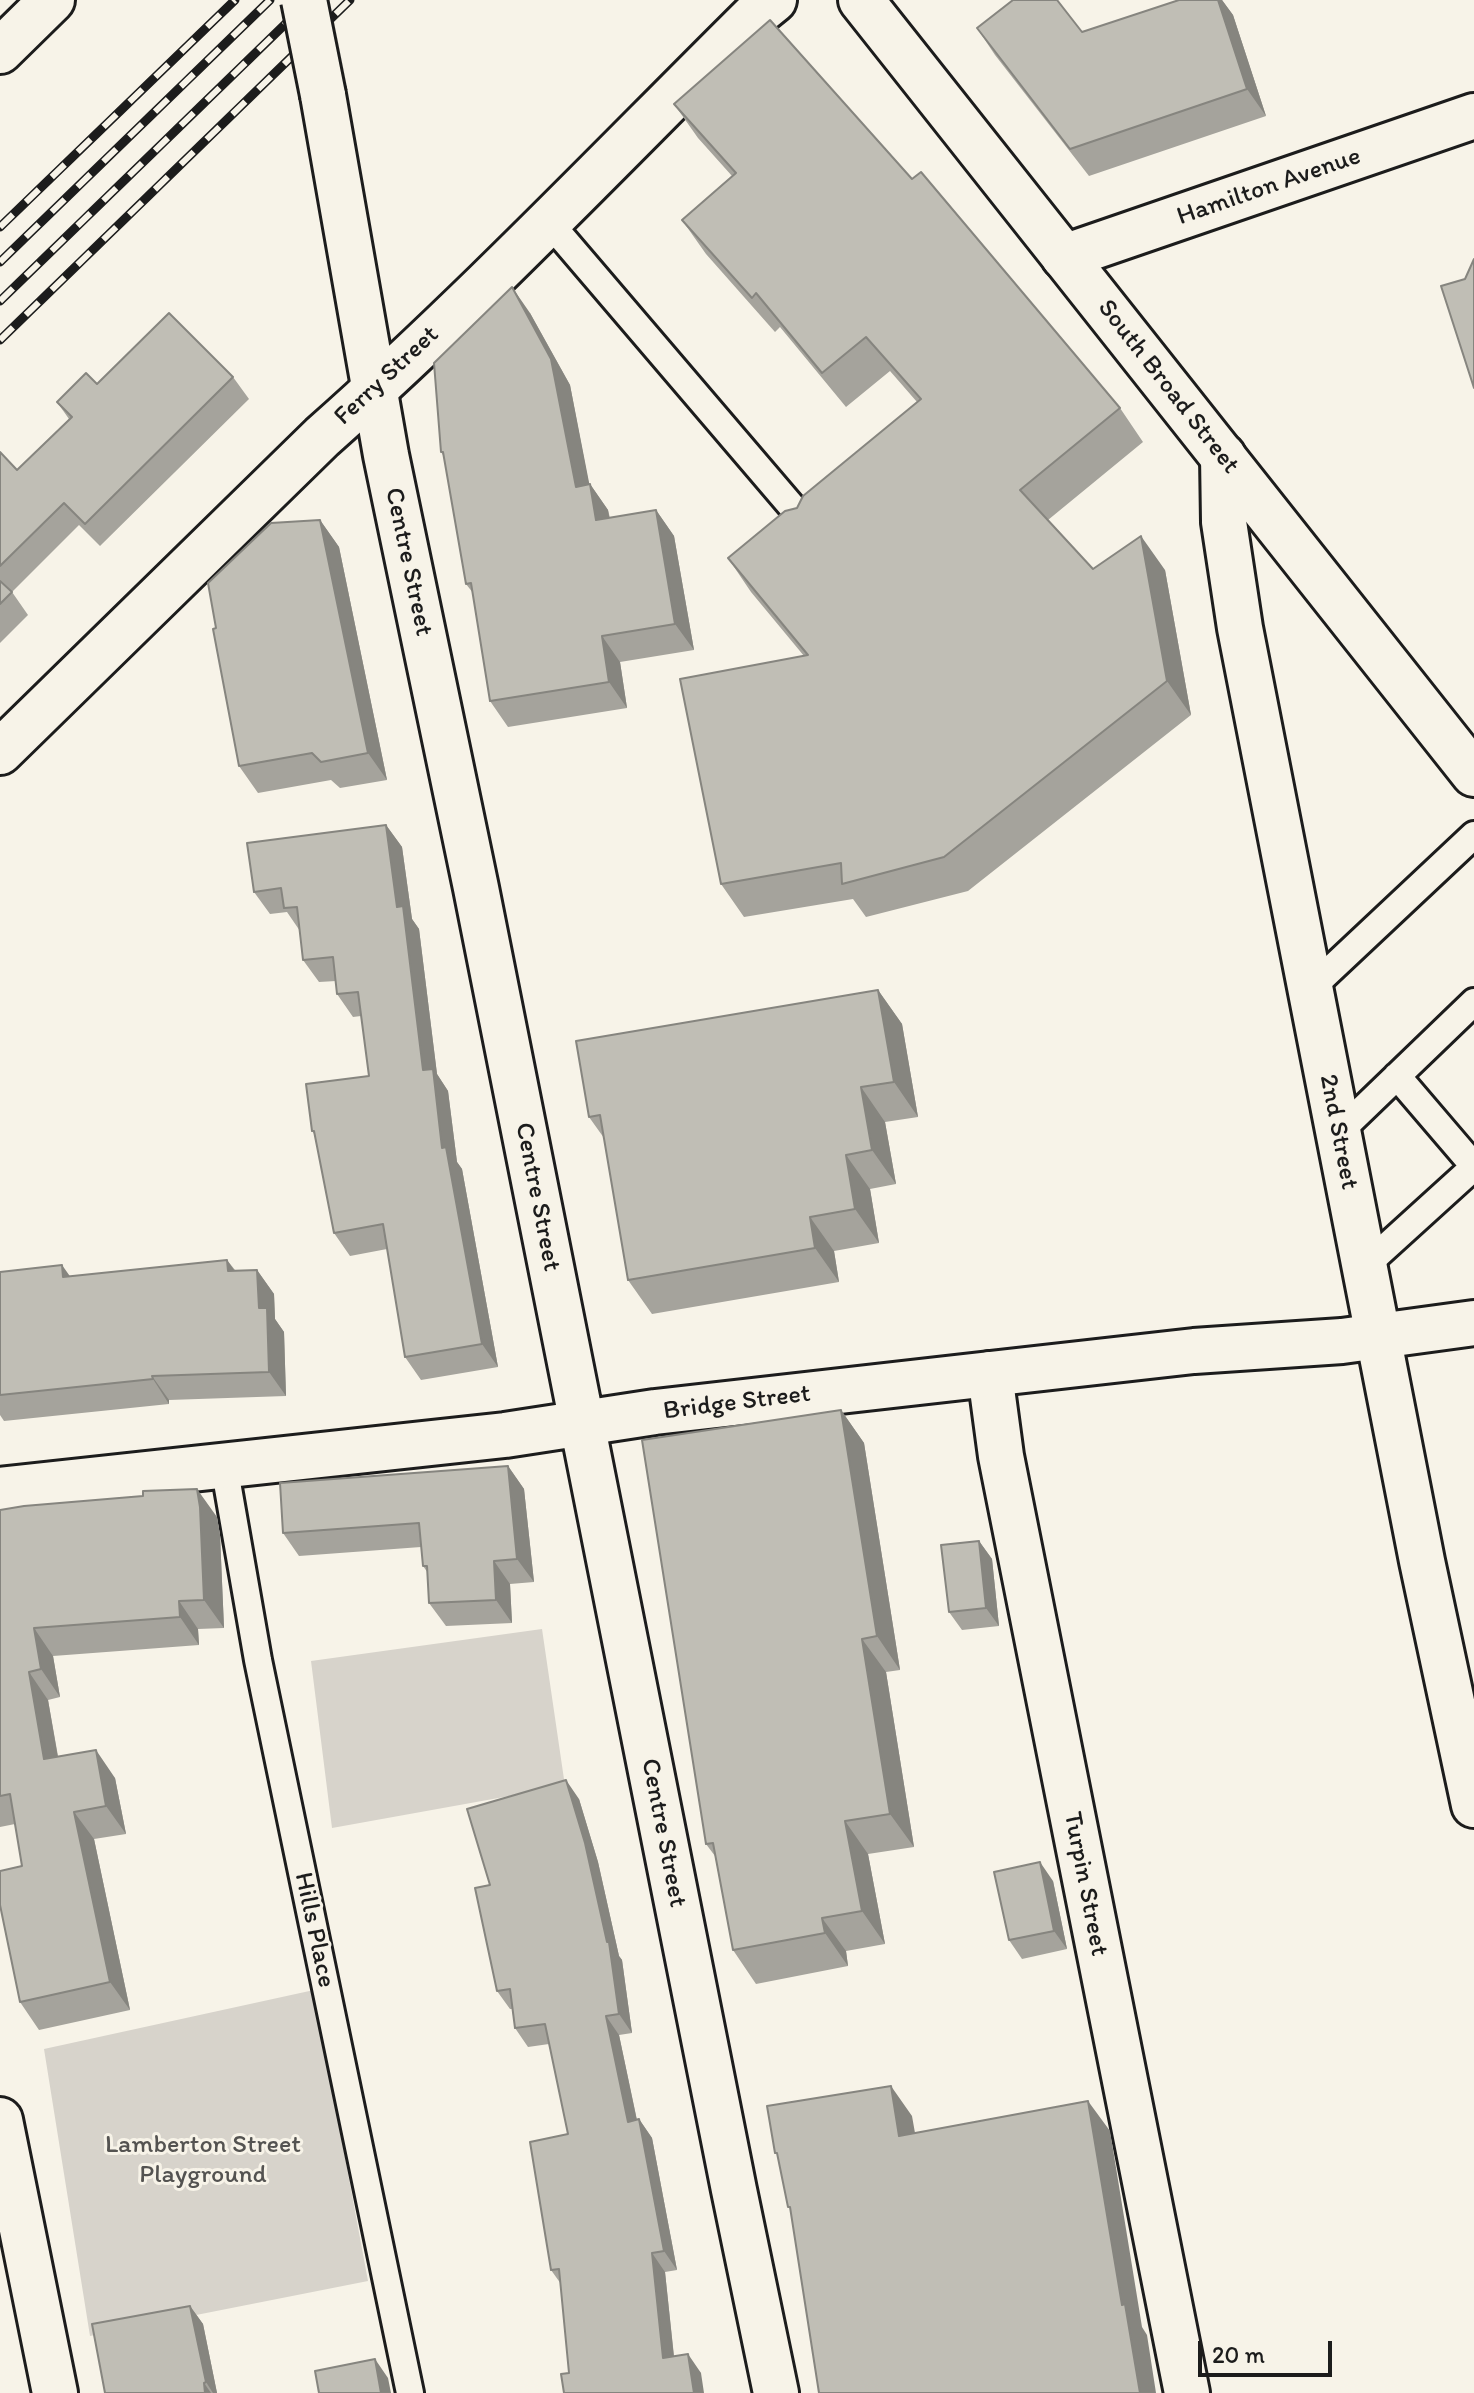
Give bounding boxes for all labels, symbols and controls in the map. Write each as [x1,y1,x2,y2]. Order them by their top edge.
street label: Hamilton Avenue [1173,141,1365,233]
street label: South Broad Street [1090,294,1246,480]
street label: Ferry Street [328,320,446,432]
street label: Centre Street [377,485,439,639]
street label: 2nd Street [1312,1072,1364,1192]
street label: Centre Street [507,1120,567,1274]
street label: Bridge Street [662,1379,812,1427]
street label: Centre Street [633,1756,693,1910]
street label: Turpin Street [1056,1809,1114,1959]
street label: Hills Place [287,1870,341,1990]
park label: Lamberton Street Playground [105,2129,301,2190]
scale bar [1202,2325,1336,2375]
text: 20 m [1212,2340,1265,2369]

